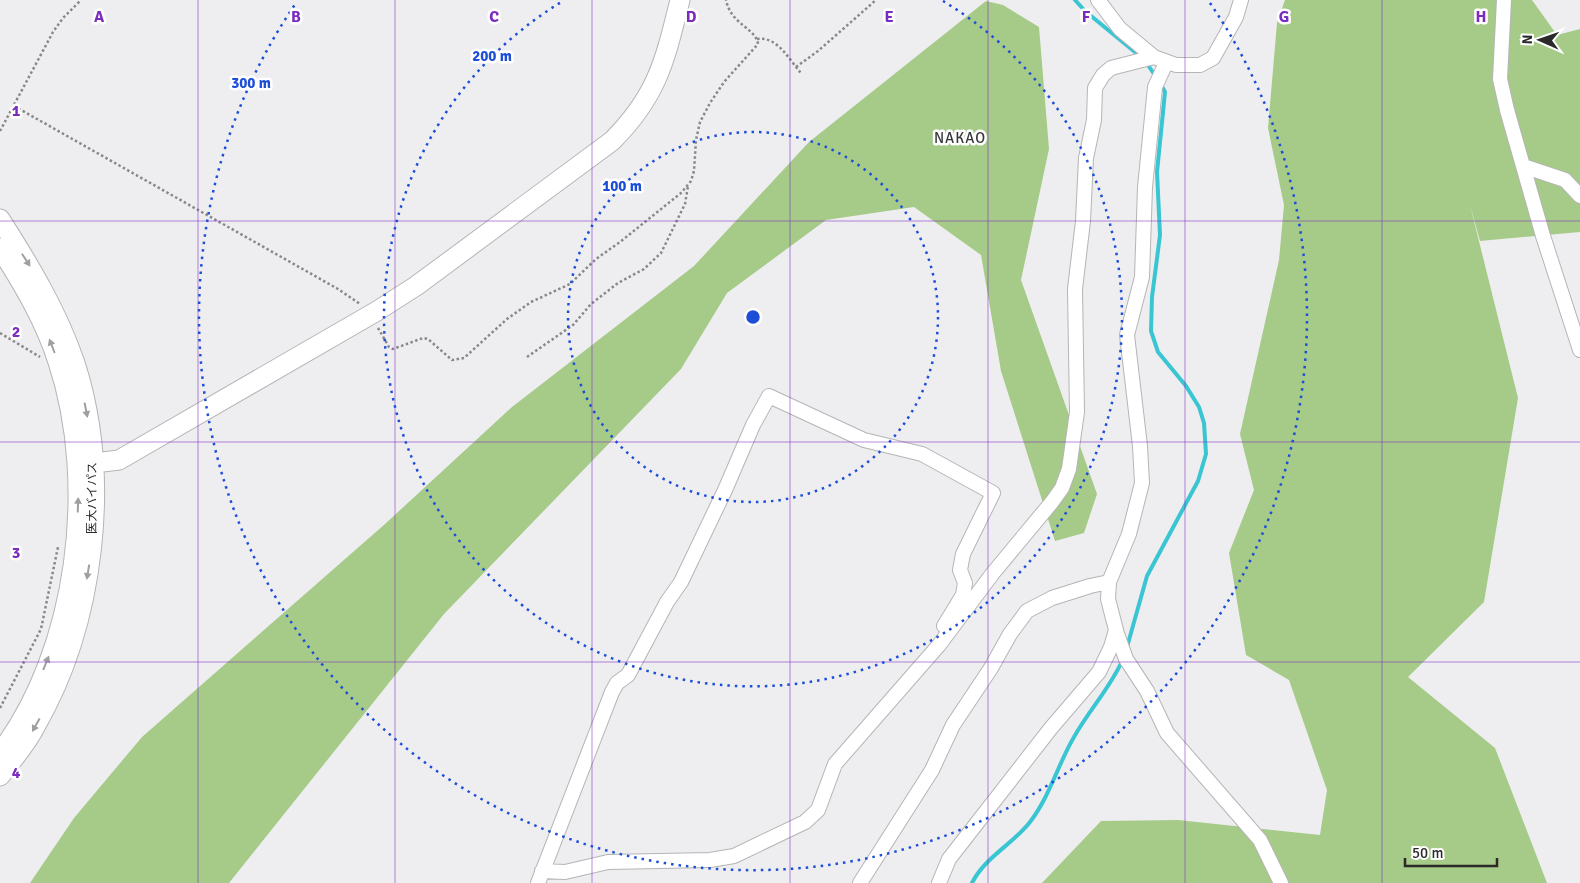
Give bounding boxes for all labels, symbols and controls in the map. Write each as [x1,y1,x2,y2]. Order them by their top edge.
text: A [94,7,105,27]
text: B [291,7,301,27]
text: C [489,7,499,27]
text: D [686,7,697,27]
text: E [884,7,894,27]
text: F [1082,7,1091,27]
text: G [1279,7,1289,27]
text: H [1476,7,1486,27]
north arrow [1515,15,1565,65]
text: N [1519,34,1536,45]
text: 200 m [472,47,512,65]
text: 300 m [231,74,271,92]
text: 1 [12,101,21,121]
district label: NAKAO [934,129,986,147]
text: 100 m [602,177,642,195]
one-way arrow [22,254,31,267]
centre of rings [744,308,762,326]
text: 2 [12,322,20,342]
one-way arrow [48,338,56,353]
one-way arrow [82,403,90,418]
street label: 医大バイパス [85,462,100,534]
one-way arrow [74,497,82,513]
text: 3 [12,543,20,563]
one-way arrow [83,564,91,580]
one-way arrow [43,656,51,671]
one-way arrow [32,719,41,732]
text: 4 [12,763,21,783]
scale bar [1405,836,1498,868]
text: 50 m [1412,844,1443,862]

